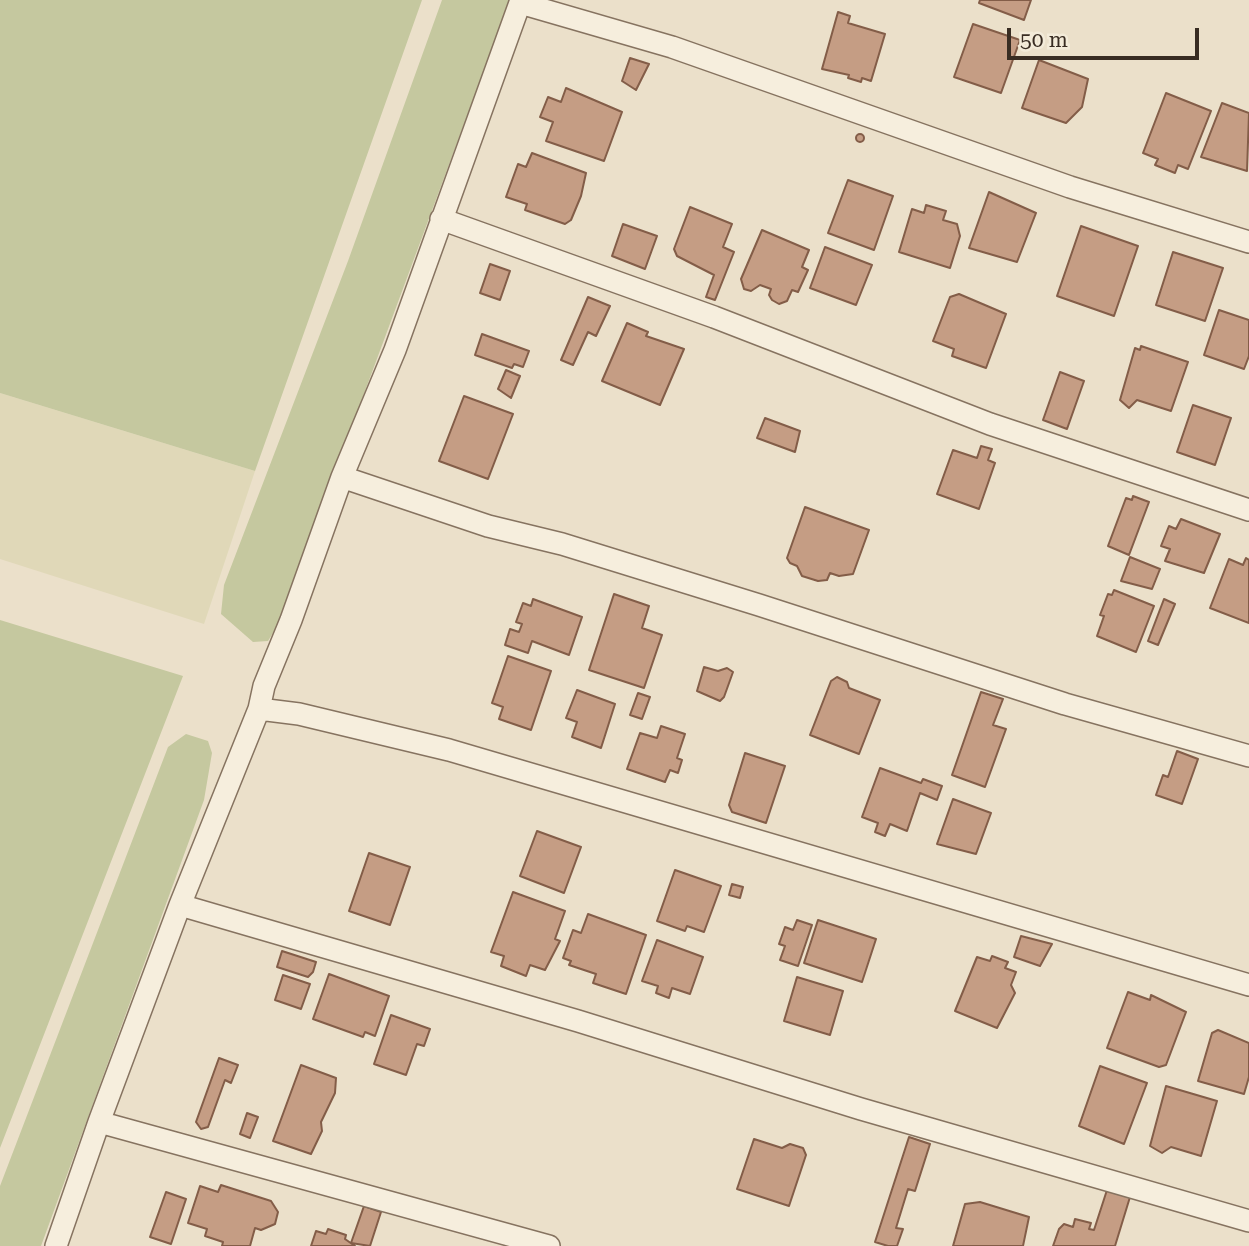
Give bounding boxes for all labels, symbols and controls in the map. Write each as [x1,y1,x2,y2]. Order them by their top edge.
scale bar [1011,14,1204,58]
text: 50 m [1020,28,1068,52]

